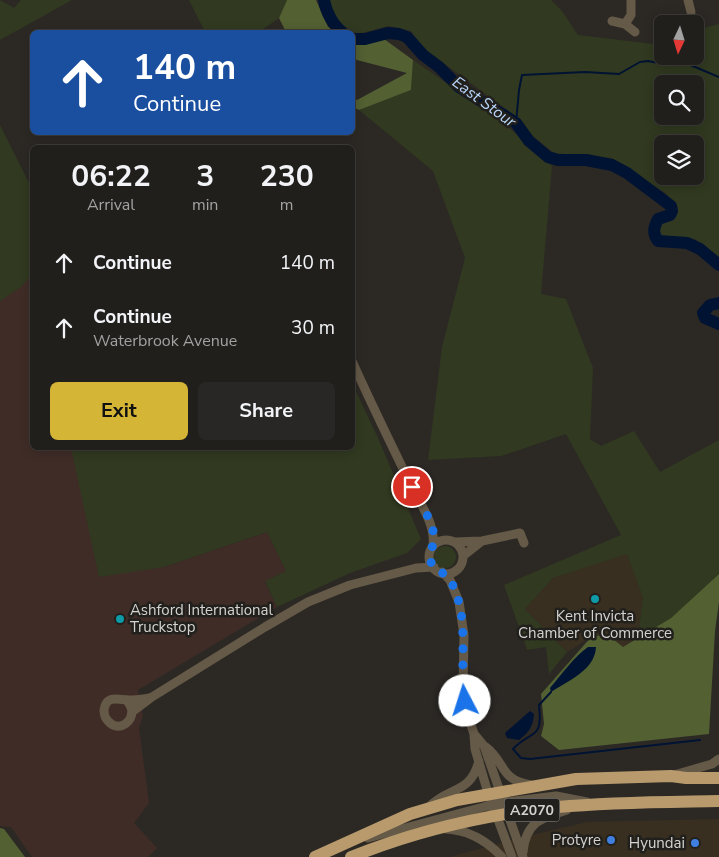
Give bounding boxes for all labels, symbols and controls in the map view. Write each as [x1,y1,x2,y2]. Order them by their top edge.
north arrow [654,15,704,65]
map controls [654,15,704,185]
text: 140 m [133,44,236,91]
icon: ahead [50,50,115,115]
water label: East Stour [448,71,521,133]
button: search [654,75,704,125]
text: Continue [133,89,221,119]
button: layers [654,135,704,185]
text: 06:22 [71,156,151,197]
text: 3 [196,156,214,197]
text: 230 [260,156,314,197]
text: Arrival [87,194,135,216]
text: min [192,194,218,216]
text: m [280,194,294,216]
icon: ahead [50,249,78,277]
text: Continue [93,250,172,276]
text: 140 m [280,250,335,276]
text: Continue [93,304,172,330]
icon: ahead [50,314,78,342]
text: 30 m [291,315,335,341]
text: Waterbrook Avenue [93,330,237,352]
button: Exit [50,382,188,440]
button: Share [198,382,335,440]
pin [391,466,433,508]
icon: arrive [398,473,426,501]
marker: Kent Invicta Chamber of Commerce [589,593,601,605]
place label: Ashford International Truckstop [130,600,273,637]
place label: Kent Invicta Chamber of Commerce [518,606,672,643]
marker: Ashford International Truckstop [114,613,126,625]
position arrow [438,674,490,726]
road number: A2070 [504,798,560,822]
place label: Protyre [552,830,601,850]
place label: Hyundai [629,833,685,853]
marker: Protyre [605,834,617,846]
marker: Hyundai [689,837,701,849]

